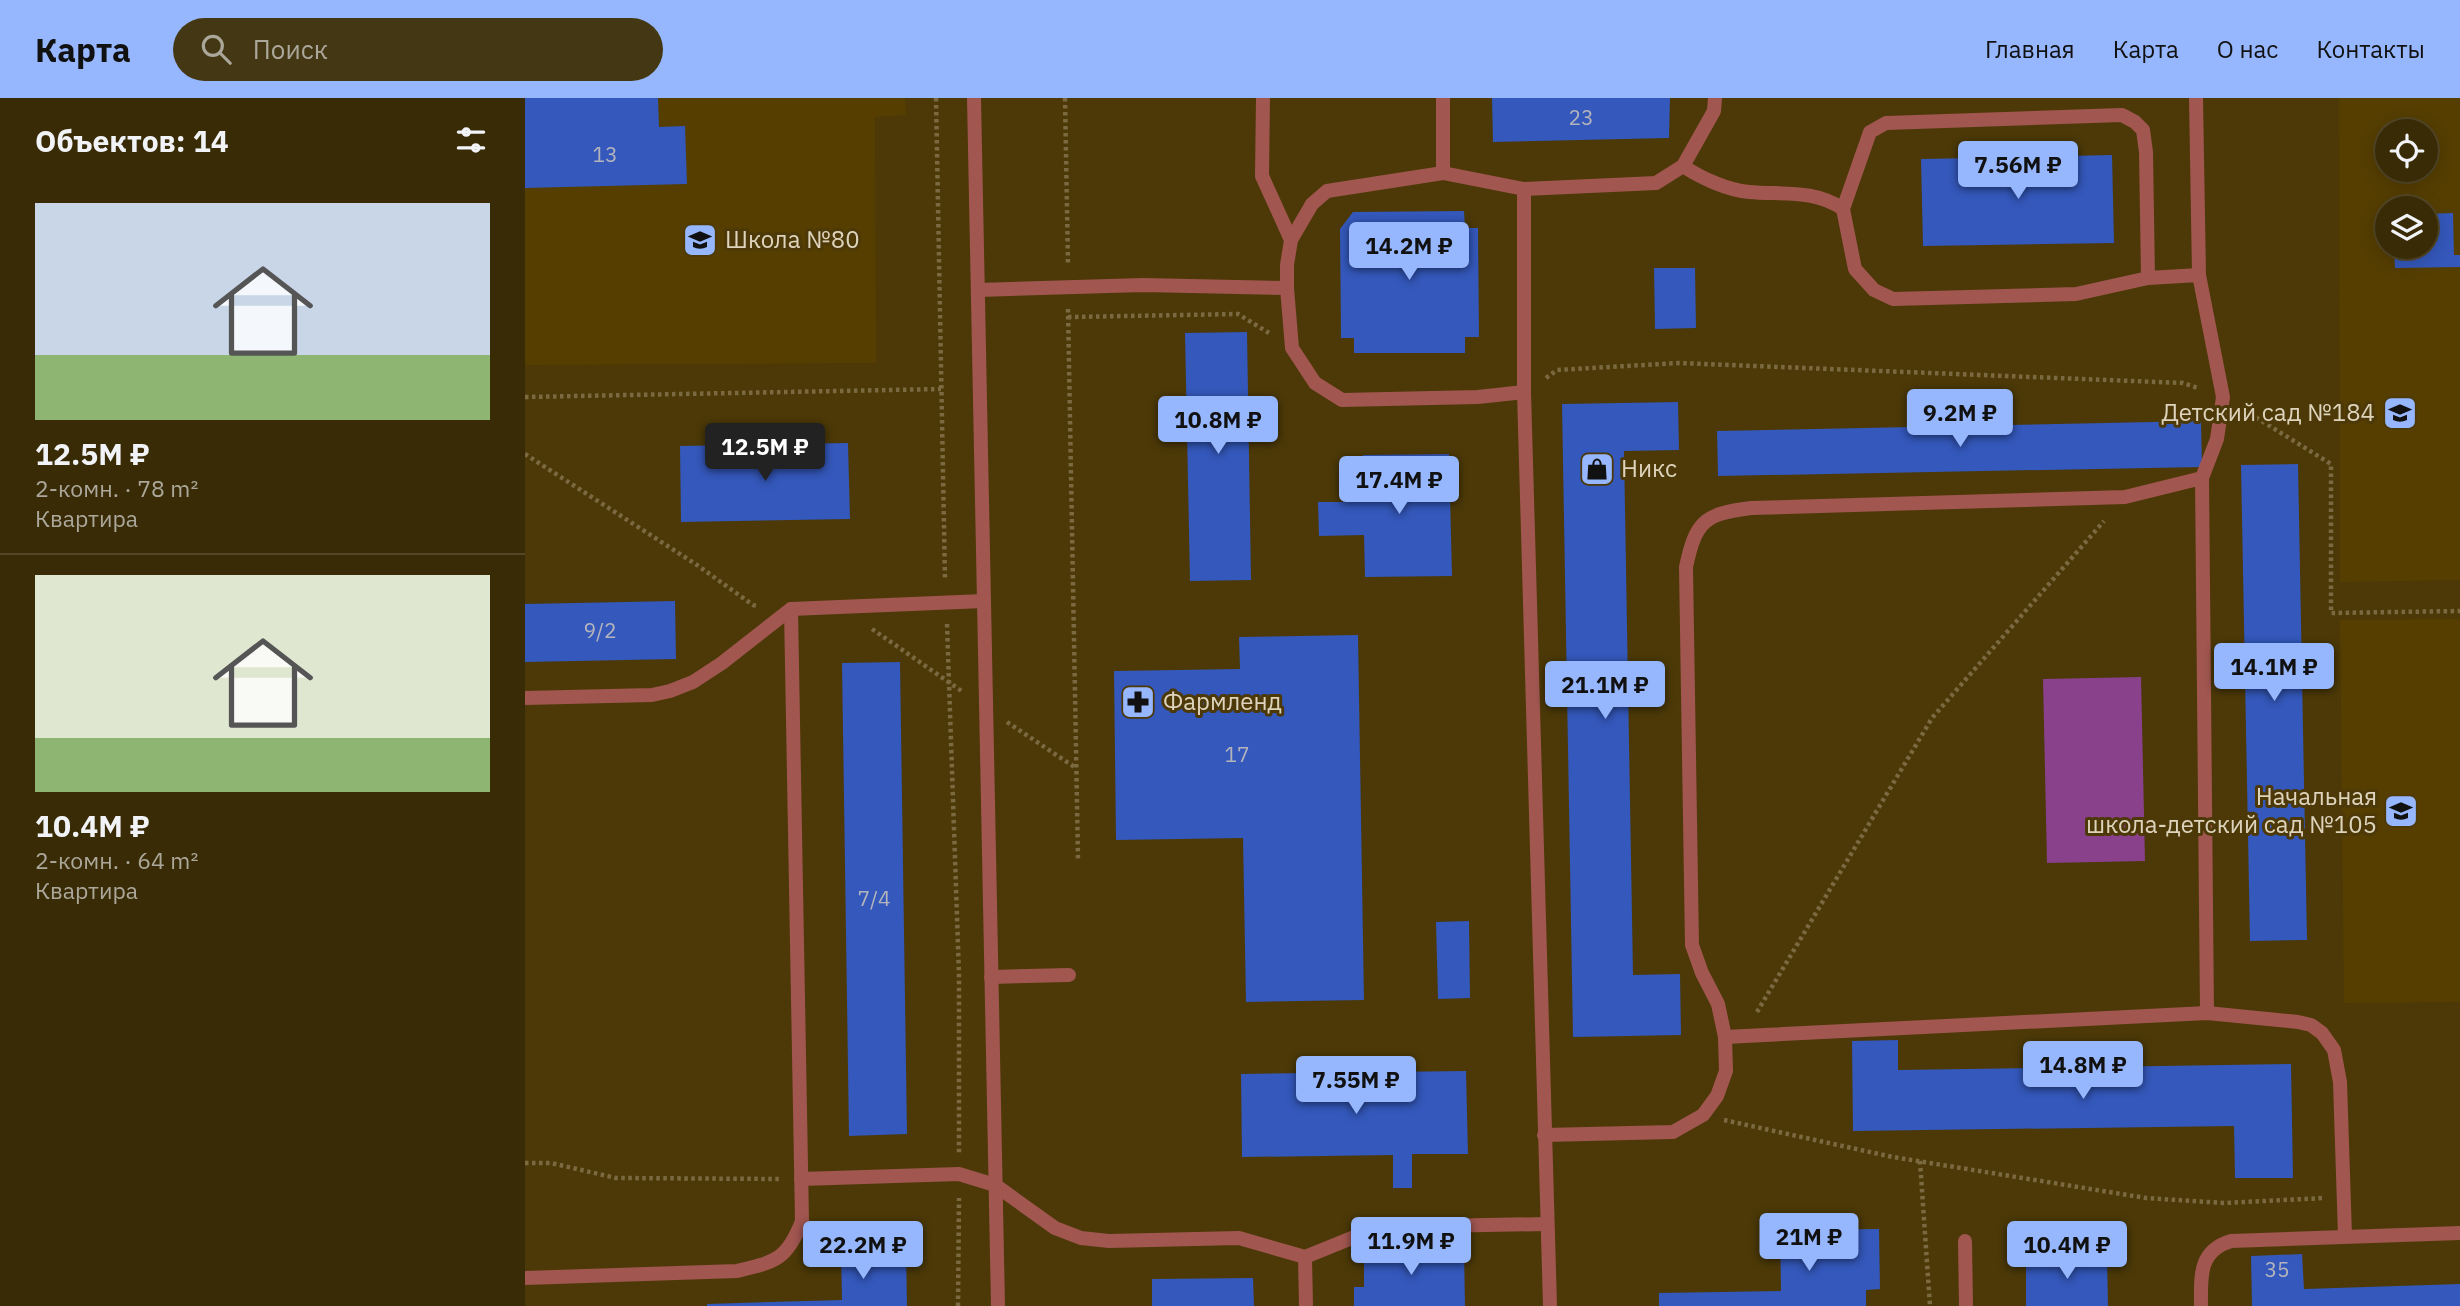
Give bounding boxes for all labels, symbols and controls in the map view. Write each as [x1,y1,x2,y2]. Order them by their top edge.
search box [173,18,663,81]
text: Карта [35,28,131,71]
icon: search [197,30,235,68]
text: Поиск [253,32,328,66]
text: Главная [1985,33,2075,65]
text: Карта [2113,33,2179,65]
text: О нас [2217,33,2278,65]
text: Контакты [2316,33,2425,65]
house number: 23 [1568,103,1594,131]
map controls [2375,119,2438,259]
button: locate [2375,119,2438,182]
text: Объектов: 14 [35,121,229,160]
icon: filters [452,121,490,159]
house number: 13 [592,140,618,168]
pin: 7.56M ₽ [1953,141,2083,201]
text: 7.56M ₽ [1974,149,2062,179]
button: layers [2375,196,2438,259]
school or university icon: Школа №80 [681,221,719,259]
pin: 14.2M ₽ [1344,222,1474,282]
place label: Школа №80 [725,223,860,255]
text: 14.2M ₽ [1365,230,1453,260]
icon: home [200,248,326,374]
pin: 9.2M ₽ [1903,390,2017,449]
school or university icon: Детский сад №184 [2381,394,2419,432]
pin: 10.8M ₽ [1153,396,1283,456]
place label: Детский сад №184 [2161,396,2375,428]
text: 9.2M ₽ [1923,397,1997,427]
text: 10.8M ₽ [1174,404,1262,434]
pin: 12.5M ₽ [700,424,830,483]
text: 12.5M ₽ [721,431,809,461]
text: 12.5M ₽ [35,434,150,473]
shop icon: Никс [1578,450,1616,488]
place label: Никс [1621,452,1677,484]
pin: 17.4M ₽ [1334,456,1464,516]
text: 17.4M ₽ [1355,464,1443,494]
text: 2-комн. · 78 m² [35,473,198,503]
text: Квартира [35,503,138,533]
house number: 9/2 [583,616,617,644]
icon: home [200,620,326,746]
pin: 14.1M ₽ [2209,644,2339,703]
text: 14.1M ₽ [2230,651,2318,681]
pin: 21.1M ₽ [1540,662,1670,721]
text: 21.1M ₽ [1561,669,1649,699]
pharmacy icon: Фармленд [1119,683,1157,721]
place label: Фармленд [1163,685,1282,717]
house number: 17 [1224,740,1250,768]
place label: Начальная школа-детский сад №105 [2086,780,2377,840]
school or university icon: Начальная школа-детский сад №105 [2382,792,2420,830]
text: 10.4M ₽ [35,806,150,845]
text: 2-комн. · 64 m² [35,845,198,875]
text: Квартира [35,875,138,905]
house number: 7/4 [857,884,891,912]
pin: 14.8M ₽ [2018,1042,2148,1101]
text: 14.8M ₽ [2039,1049,2127,1079]
pin: 7.55M ₽ [1291,1056,1421,1116]
text: 7.55M ₽ [1312,1064,1400,1094]
pin: 21M ₽ [1760,1214,1858,1273]
pin: 11.9M ₽ [1346,1218,1476,1277]
text: 21M ₽ [1775,1221,1843,1251]
pin: 22.2M ₽ [798,1222,928,1281]
pin: 10.4M ₽ [2002,1222,2132,1281]
text: 11.9M ₽ [1367,1225,1455,1255]
text: 22.2M ₽ [819,1229,907,1259]
text: 10.4M ₽ [2023,1229,2111,1259]
house number: 35 [2264,1255,2290,1283]

